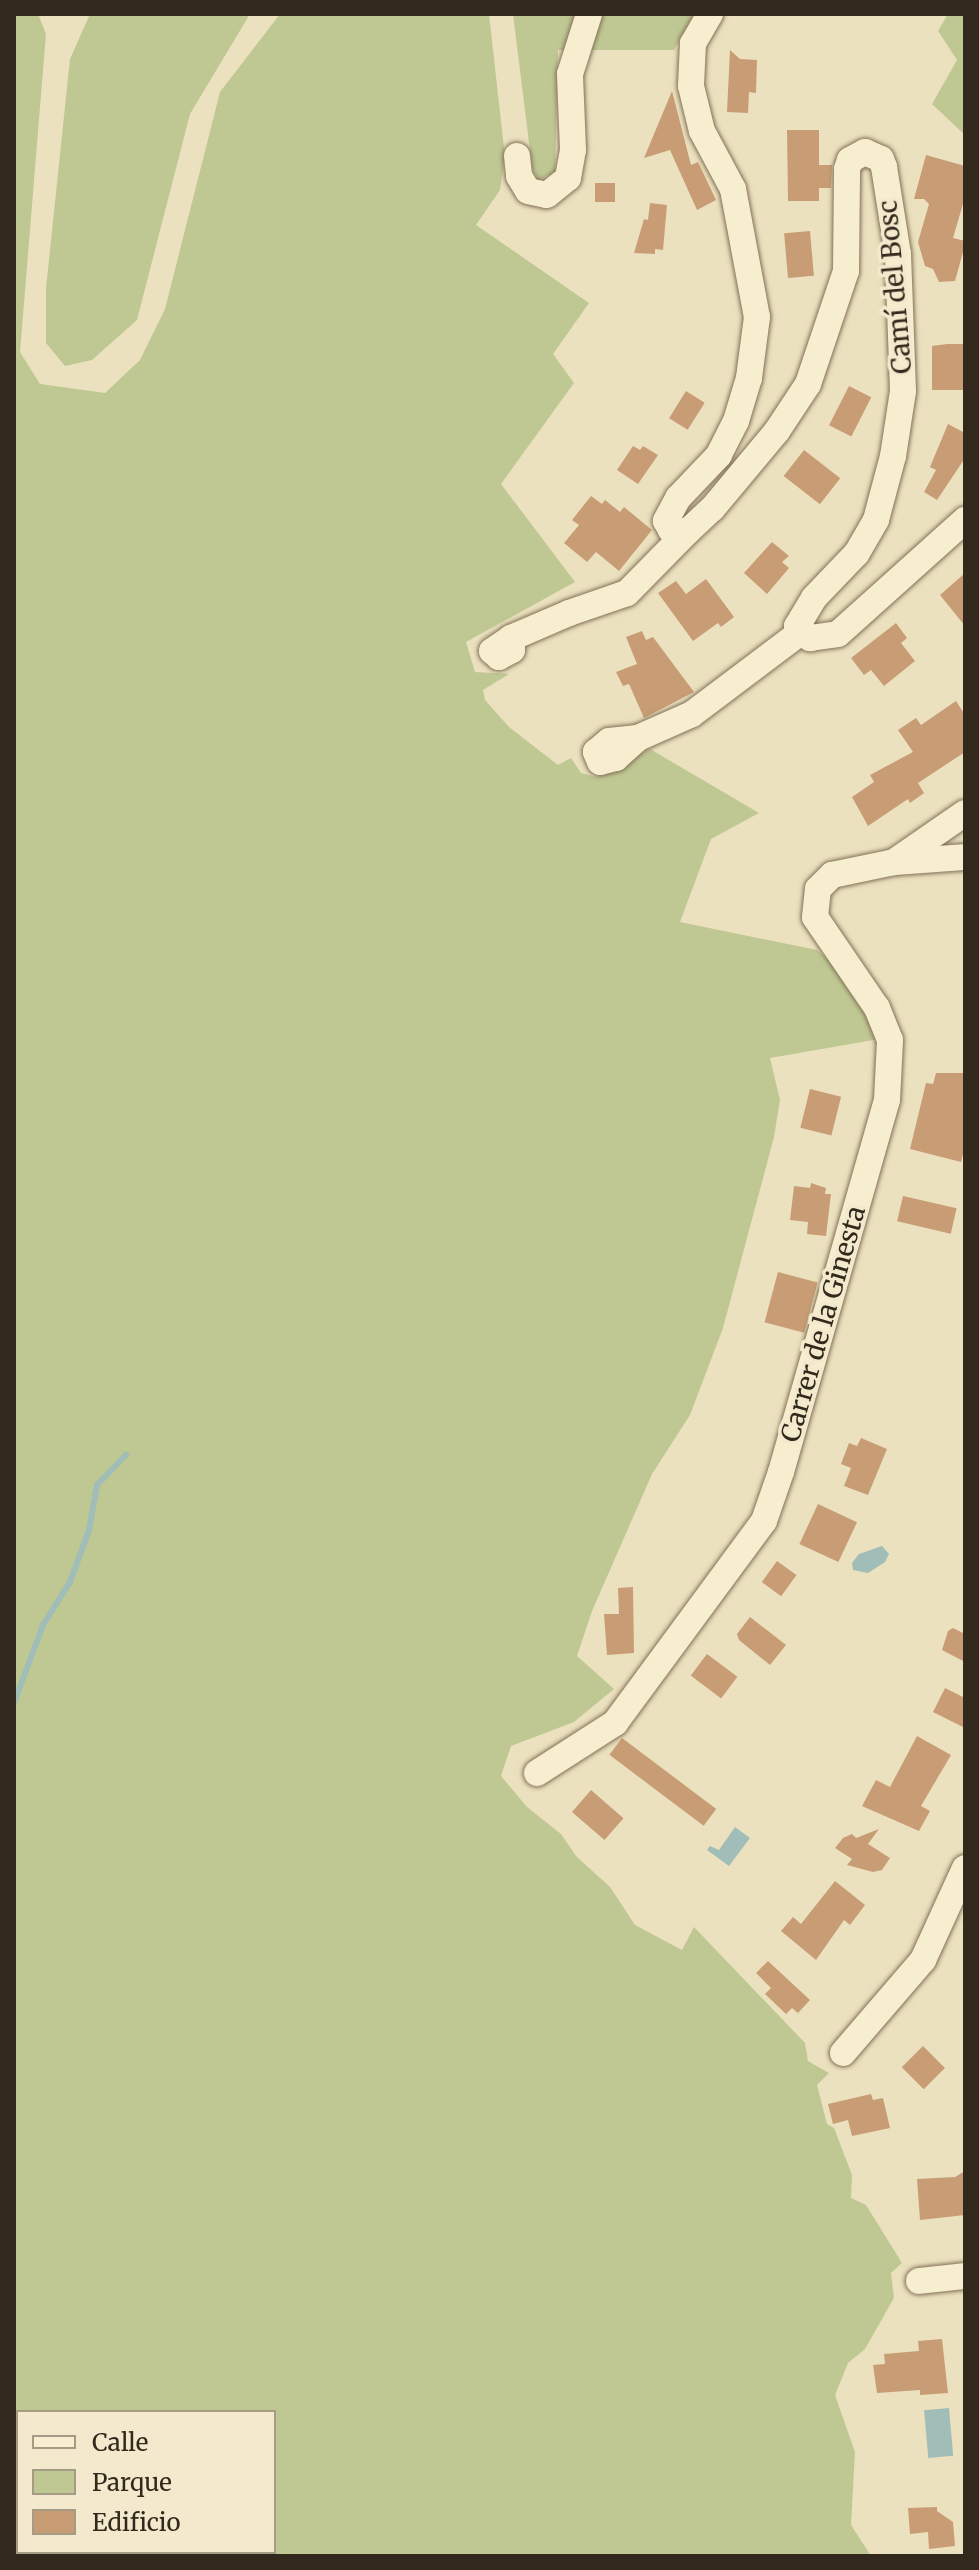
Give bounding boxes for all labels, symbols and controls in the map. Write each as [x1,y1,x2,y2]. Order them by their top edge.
street label: Camí del Bosc [872,199,918,375]
street label: Carrer de la Ginesta [774,1202,872,1446]
legend [16,2410,276,2554]
text: Calle [92,2427,148,2458]
text: Parque [92,2467,172,2498]
text: Edificio [92,2507,180,2538]

